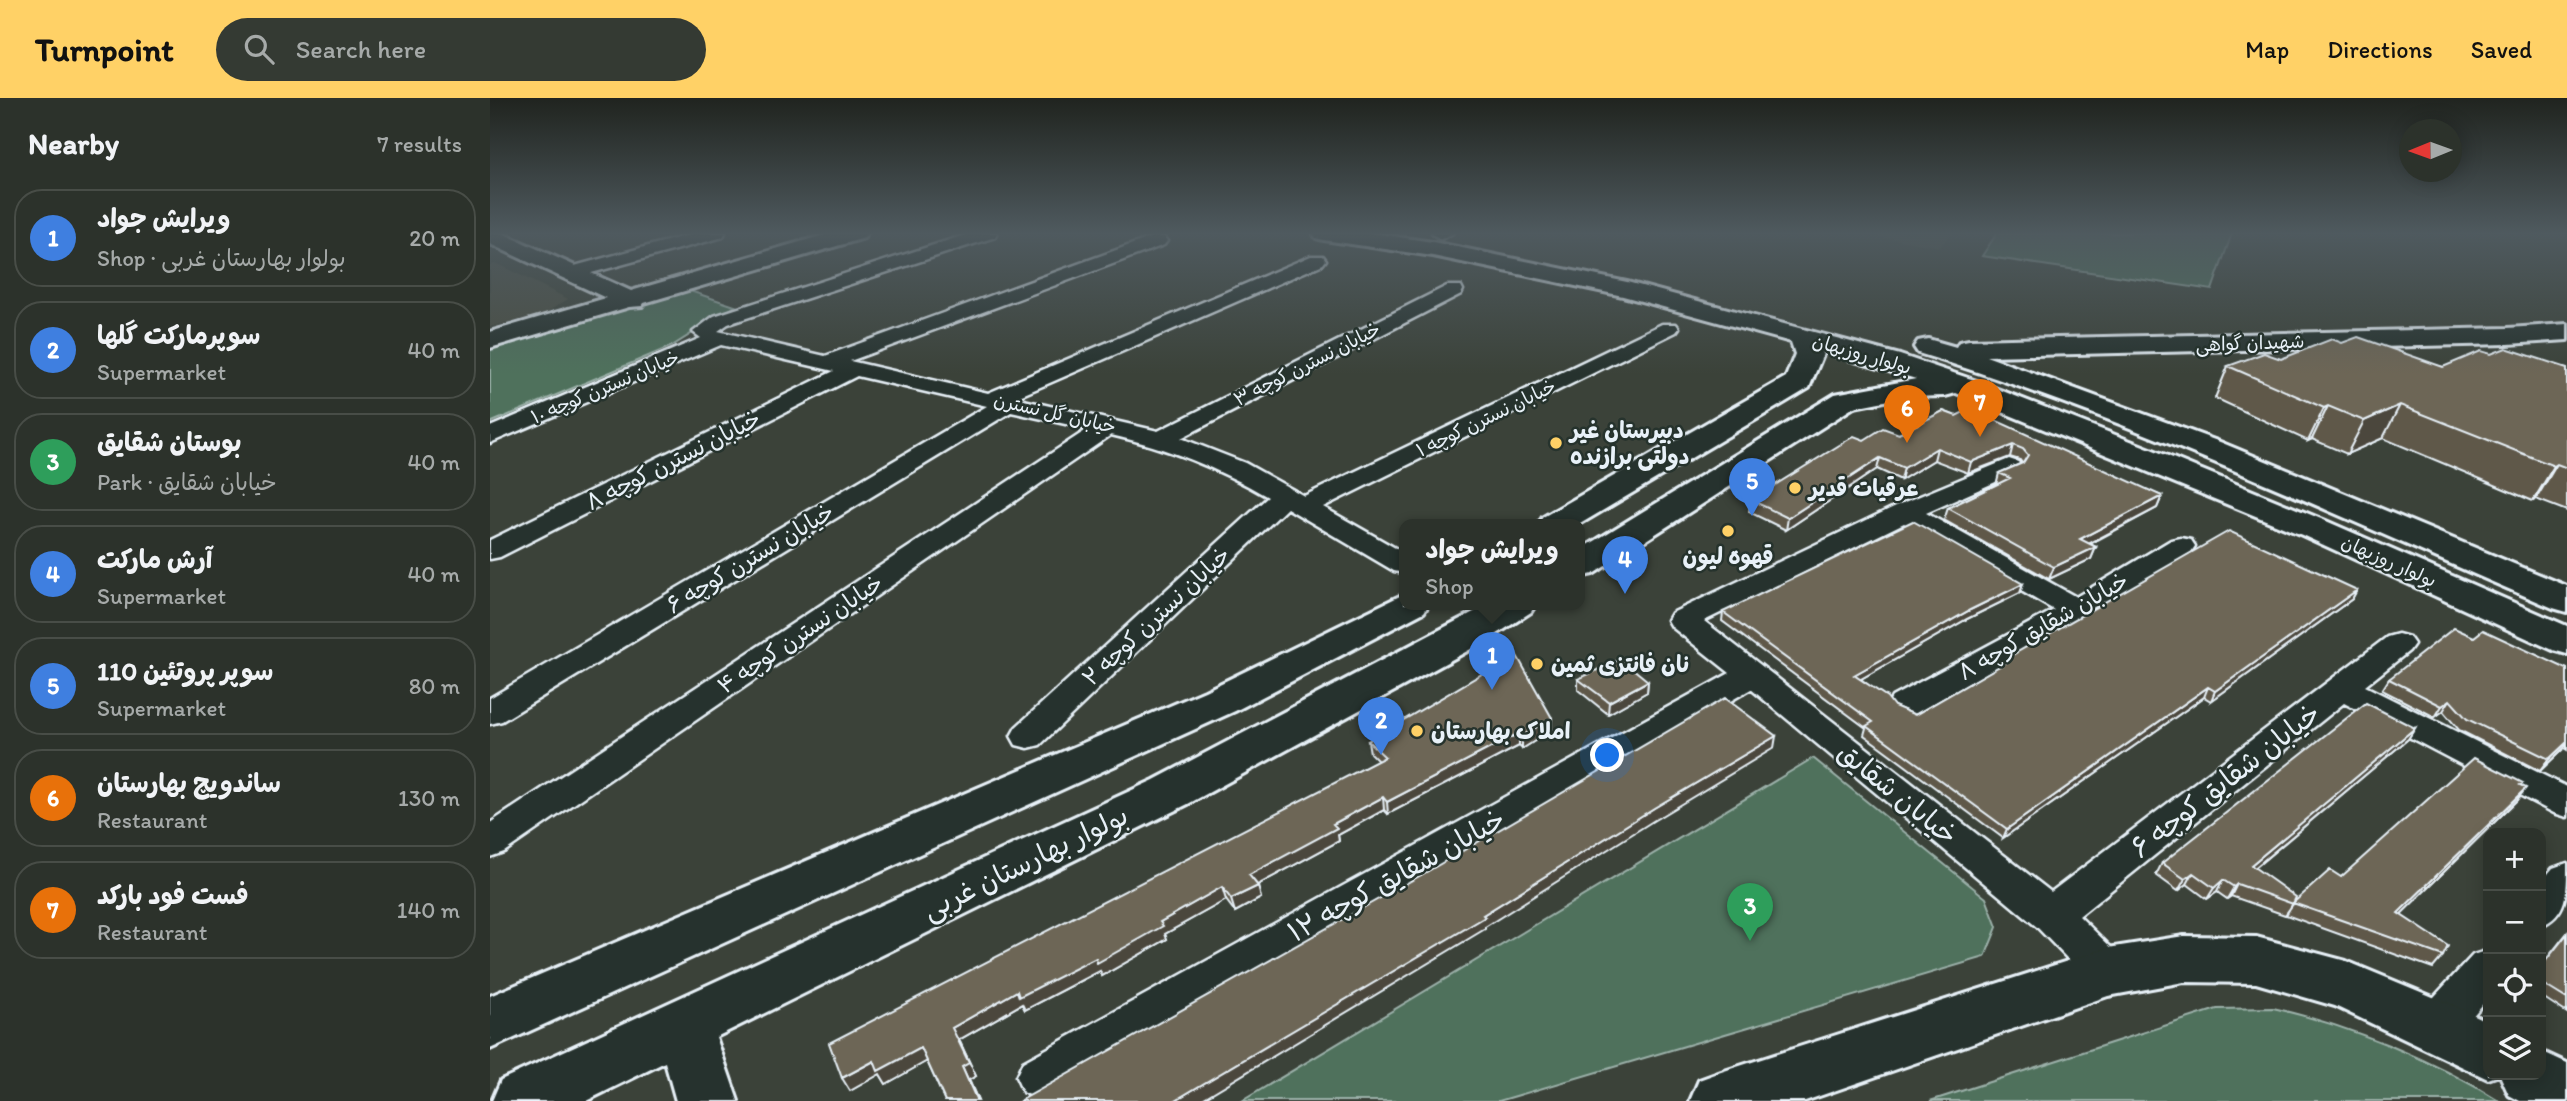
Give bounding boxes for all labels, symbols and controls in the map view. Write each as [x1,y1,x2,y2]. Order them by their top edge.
search box [216,18,706,81]
text: Turnpoint [35,30,174,69]
icon: search [240,30,278,68]
text: Search here [296,33,426,65]
text: Map [2245,35,2289,64]
text: Directions [2327,35,2433,64]
text: Saved [2471,35,2532,64]
north arrow [2399,119,2462,182]
text: Nearby [28,125,119,162]
text: 7 results [377,130,462,158]
text: ویرایش جواد [97,202,231,234]
text: 1 [48,224,58,252]
text: 20 m [409,224,460,252]
text: Shop · بولوار بهارستان غربی [97,244,346,272]
street label: خیابان نسترن کوچه ۳ [1230,317,1385,412]
text: سوپرمارکت گلها [97,319,260,351]
street label: بولوار روزبهان [1810,329,1914,380]
street label: شهیدان گواهی [2195,330,2305,357]
text: 2 [47,336,59,364]
text: 40 m [407,336,460,364]
street label: خیابان نسترن کوچه ۱۰ [527,345,683,430]
text: Supermarket [97,358,226,386]
street label: خیابان نسترن کوچه ۱ [1412,374,1560,463]
pin: 7 [1957,379,2003,437]
pin: 6 [1884,385,1930,443]
street label: خیابان گل نسترن [992,388,1118,438]
street label: خیابان نسترن کوچه ۸ [581,404,765,516]
place label: دبیرستان غیر دولتی برازنده [1568,416,1689,471]
text: بوستان شقایق [97,426,242,458]
marker: دبیرستان غیر دولتی برازنده [1548,435,1564,451]
text: 3 [47,448,59,476]
text: 40 m [407,448,460,476]
pin: 5 [1729,458,1775,516]
text: Park · خیابان شقایق [97,468,277,496]
place label: عرقیات قدیر [1807,474,1918,502]
marker: عرقیات قدیر [1787,480,1803,496]
street label: خیابان نسترن کوچه ۶ [661,497,839,619]
popup [1399,519,1585,610]
marker: قهوه لیون [1720,523,1736,539]
street label: بولوار روزبهان [2337,530,2440,593]
text: ویرایش جواد [1425,533,1559,565]
pin: 4 [1602,536,1648,594]
street label: خیابان نسترن کوچه ۲ [1076,540,1236,692]
place label: قهوه لیون [1682,542,1774,571]
text: آرش مارکت [97,543,212,575]
text: 4 [46,560,60,588]
text: 40 m [407,560,460,588]
street label: خیابان شقایق کوچه ۸ [1953,566,2133,686]
street label: خیابان نسترن کوچه ۴ [712,568,888,700]
text: Shop [1425,572,1474,600]
text: Supermarket [97,582,226,610]
pin: 1 [1469,632,1515,690]
place label: نان فانتزی ثمین [1551,650,1689,678]
text: سوپر پروتئین 110 [97,655,273,687]
marker: نان فانتزی ثمین [1529,656,1545,672]
text: 5 [47,672,59,700]
text: 80 m [409,672,460,700]
text: Supermarket [97,694,226,722]
street label: خیابان شقایق کوچه ۶ [2123,695,2327,865]
pin: 2 [1358,697,1404,755]
place label: املاک بهارستان [1431,717,1571,745]
marker: املاک بهارستان [1409,723,1425,739]
street label: خیابان شقایق [1831,734,1965,852]
your location [1590,738,1624,772]
text: ساندویچ بهارستان [97,767,281,799]
text: 6 [47,784,59,812]
text: 130 m [398,784,460,812]
street label: بولوار بهارستان غربی [917,798,1134,928]
street label: خیابان شقایق کوچه ۱۲ [1281,801,1511,950]
text: Restaurant [97,806,207,834]
map controls [2483,828,2546,1080]
button: + [2483,828,2546,891]
text: فست فود بارکد [97,879,249,911]
pin: 3 [1727,883,1773,941]
button: − [2483,891,2546,954]
text: 7 [47,896,59,924]
text: 140 m [397,896,460,924]
text: Restaurant [97,918,207,946]
button: locate [2483,954,2546,1017]
button: layers [2483,1017,2546,1080]

